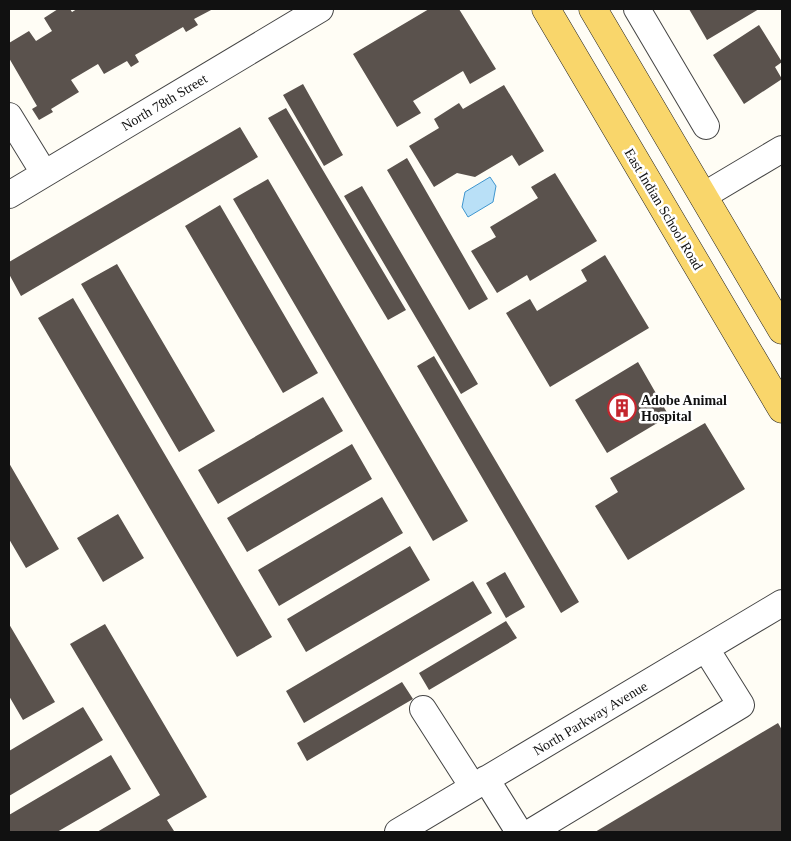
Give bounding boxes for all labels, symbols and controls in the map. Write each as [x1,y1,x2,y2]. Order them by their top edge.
street label: North 78th Street [119,71,210,134]
street label: East Indian School Road [621,146,706,273]
building icon: Adobe Animal Hospital [607,393,637,423]
place label: Adobe Animal Hospital [641,393,727,424]
street label: North Parkway Avenue [531,678,650,758]

